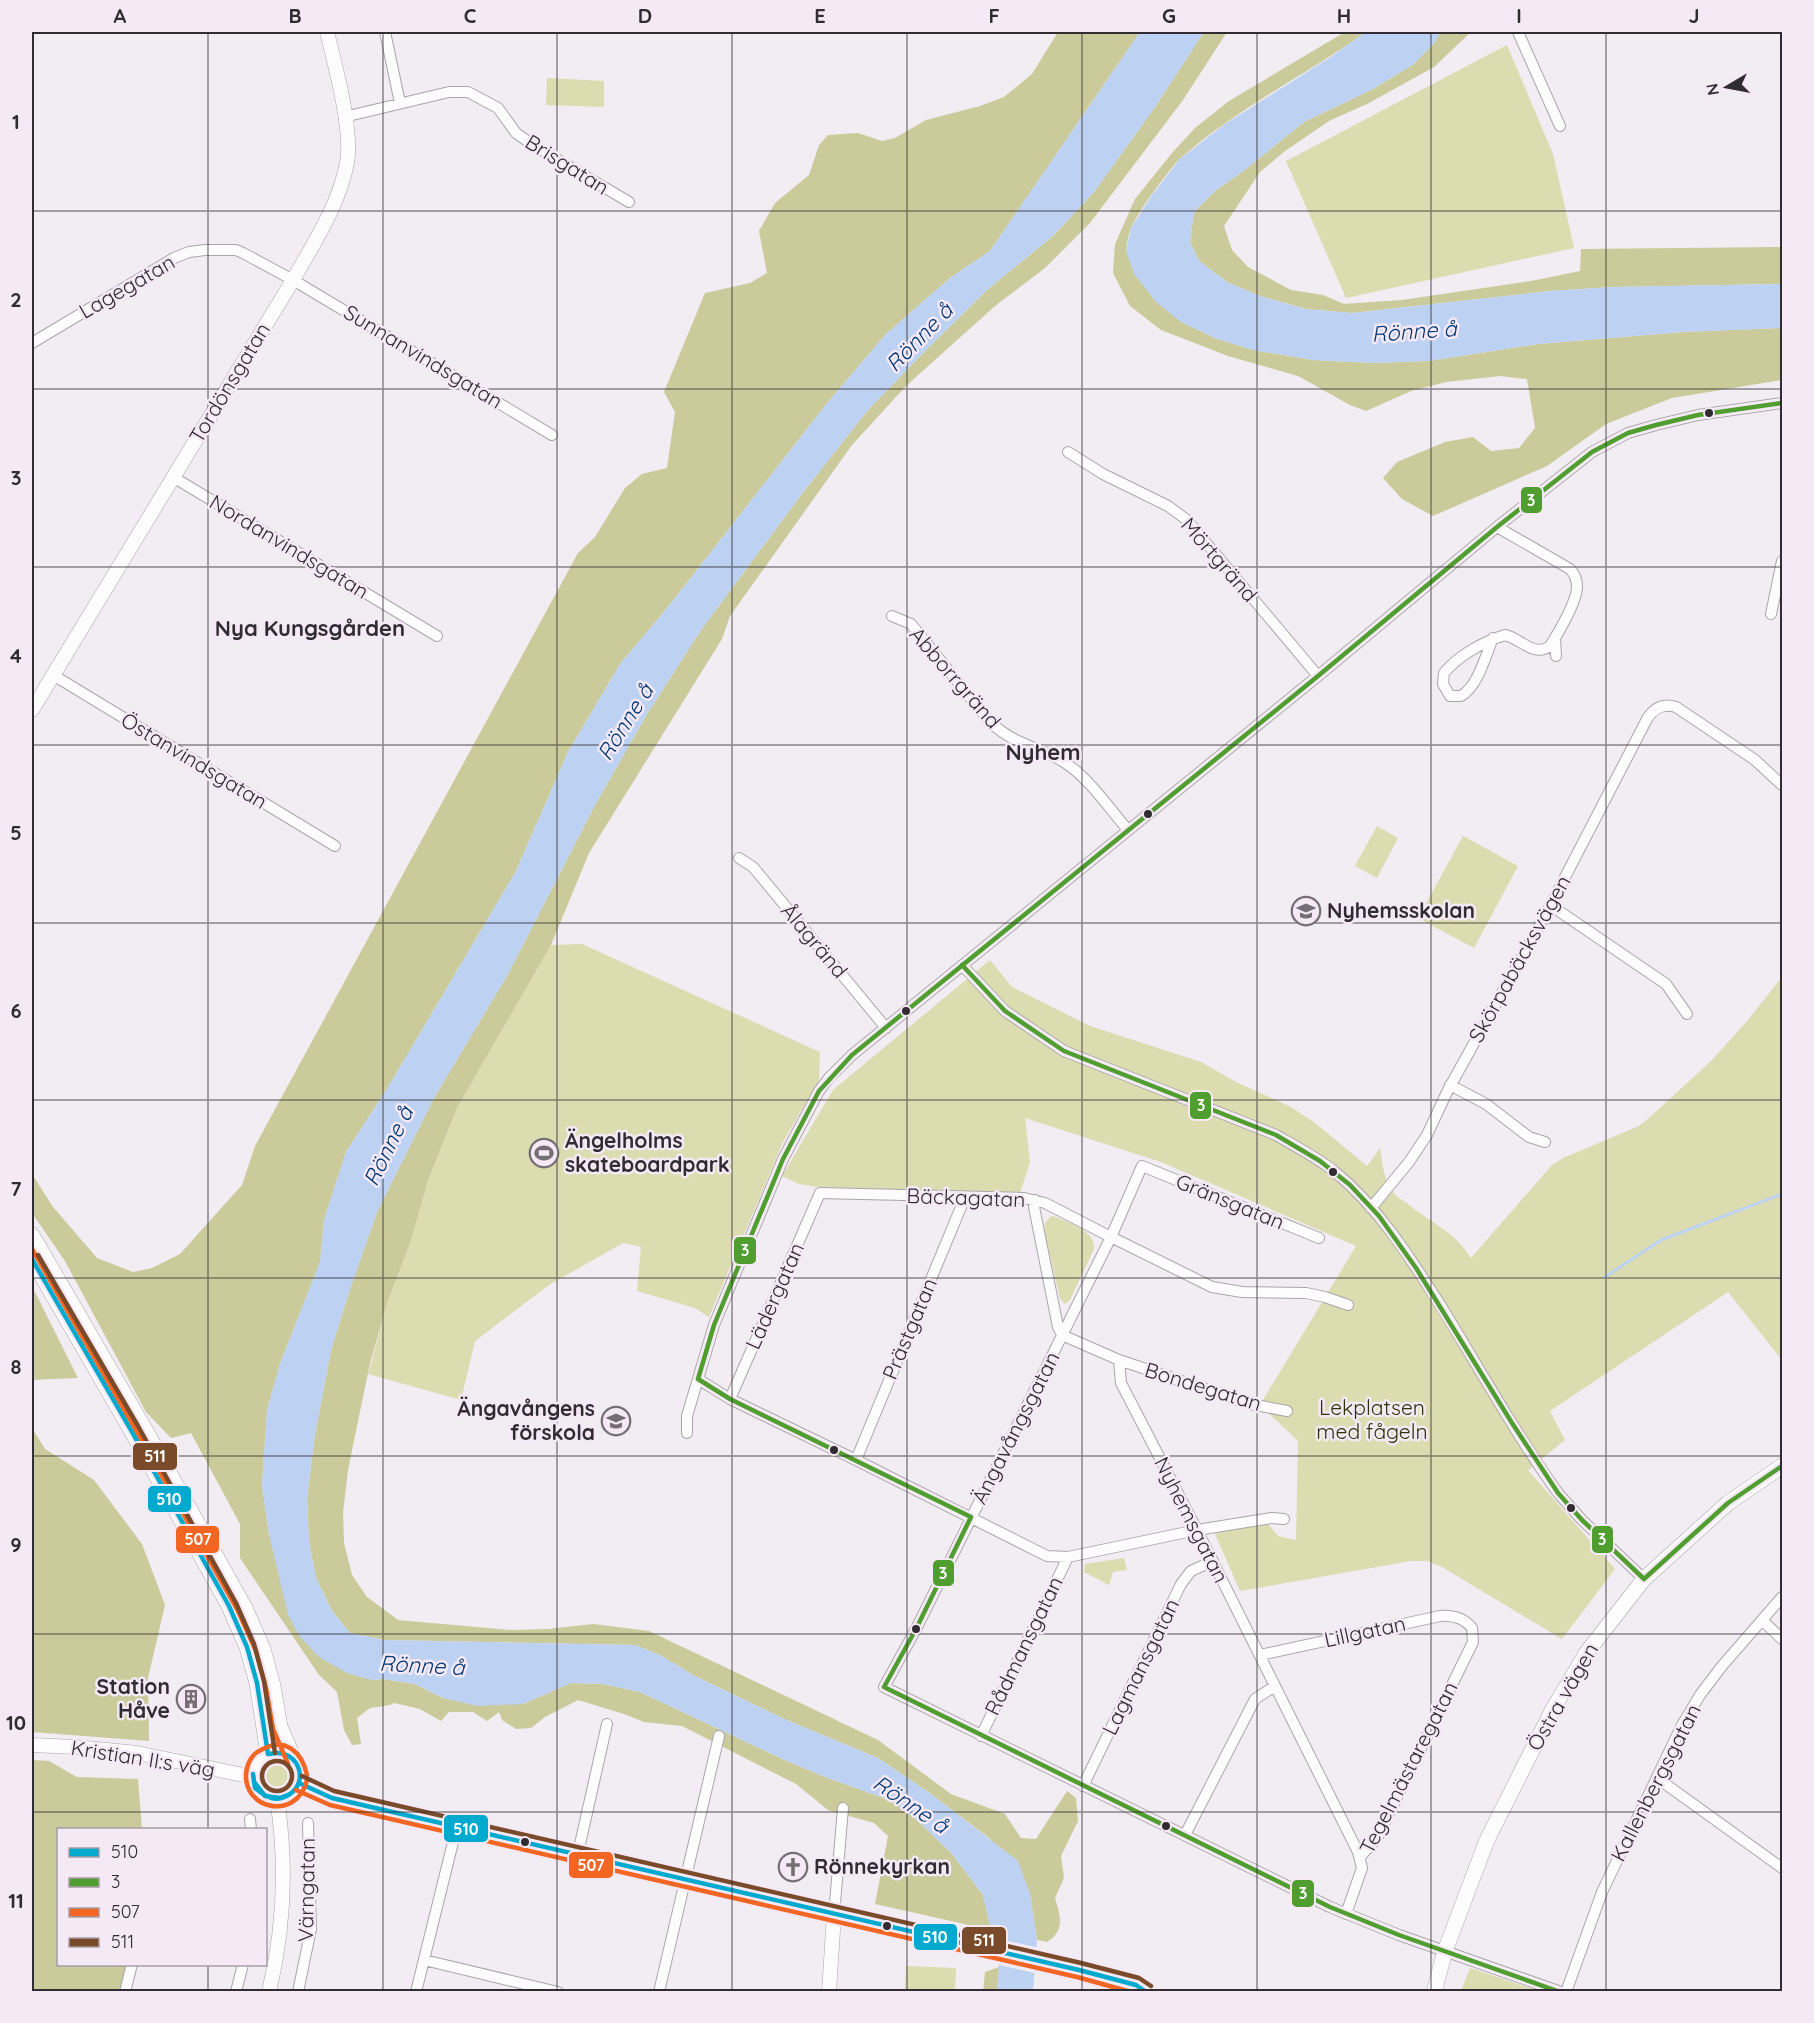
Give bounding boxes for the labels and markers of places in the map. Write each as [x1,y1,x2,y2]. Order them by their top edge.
unlabelled marker [1703,407,1715,419]
unlabelled marker [1142,808,1154,820]
school or university icon: Nyhemsskolan [1290,895,1322,927]
place label: Nyhemsskolan [1327,897,1475,923]
unlabelled marker [900,1005,912,1017]
place label: Ängelholms skateboardpark [565,1127,730,1177]
sports icon: Ängelholms skateboardpark [528,1137,560,1169]
unlabelled marker [1327,1166,1339,1178]
place label: Ängavångens förskola [457,1395,595,1445]
school or university icon: Ängavångens förskola [600,1405,632,1437]
unlabelled marker [828,1444,840,1456]
unlabelled marker [1565,1502,1577,1514]
unlabelled marker [910,1623,922,1635]
place label: Station Håve [97,1673,170,1723]
building icon: Station Håve [175,1683,207,1715]
unlabelled marker [1160,1820,1172,1832]
unlabelled marker [519,1836,531,1848]
church icon: Rönnekyrkan [777,1851,809,1883]
place label: Rönnekyrkan [814,1853,950,1879]
unlabelled marker [881,1920,893,1932]

